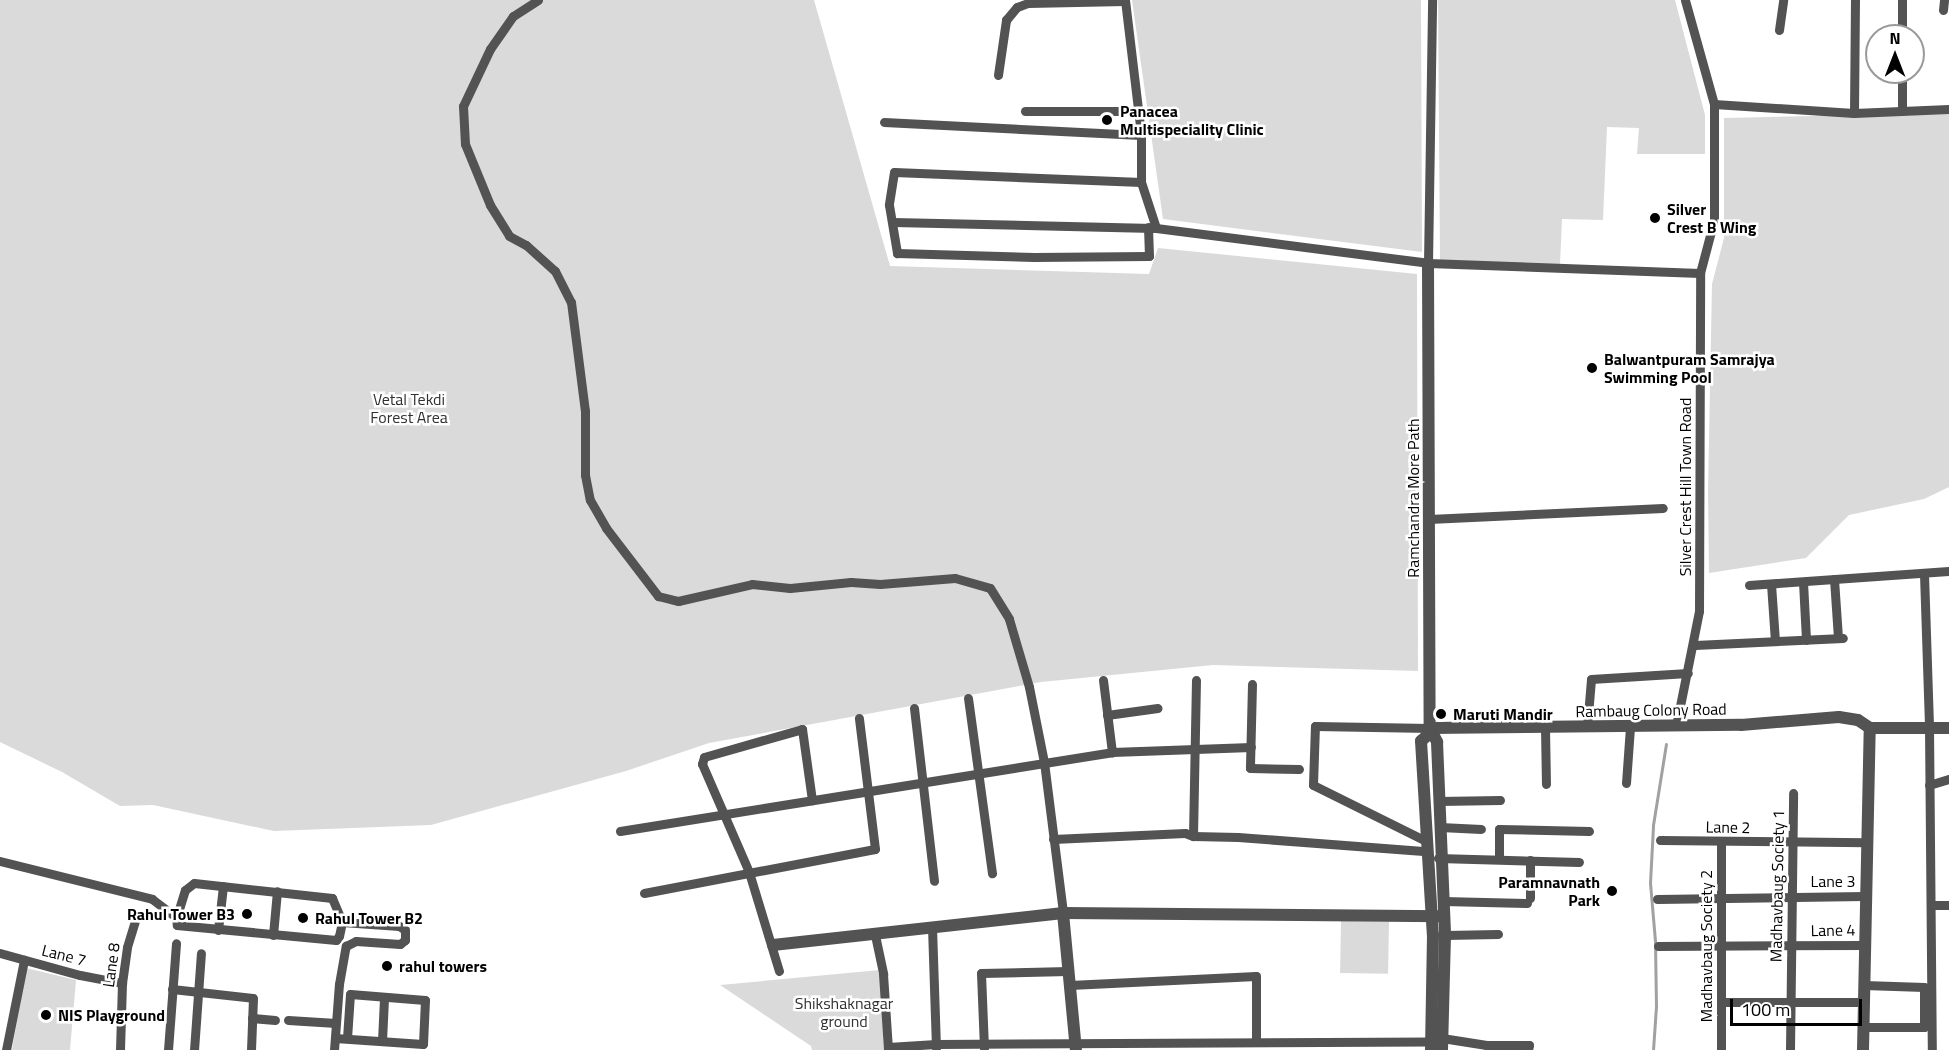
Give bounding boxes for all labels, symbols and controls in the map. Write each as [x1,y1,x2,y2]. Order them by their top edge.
north arrow [1865,24,1925,84]
text: N [1889,26,1901,50]
place label: Panacea Multispeciality Clinic [1120,101,1264,139]
marker: Panacea Multispeciality Clinic [1098,111,1116,129]
place label: Silver Crest B Wing [1667,199,1756,237]
marker: Silver Crest B Wing [1648,211,1662,225]
place label: Balwantpuram Samrajya Swimming Pool [1604,349,1775,387]
marker: Balwantpuram Samrajya Swimming Pool [1585,361,1599,375]
park label: Vetal Tekdi Forest Area [370,389,448,427]
street label: Silver Crest Hill Town Road [1675,398,1695,576]
street label: Ramchandra More Path [1403,418,1423,578]
street label: Rambaug Colony Road [1575,699,1727,721]
place label: Maruti Mandir [1453,704,1553,724]
marker: Maruti Mandir [1434,707,1448,721]
street label: Madhavbaug Society 1 [1766,810,1788,962]
street label: Lane 2 [1705,817,1751,837]
street label: Madhavbaug Society 2 [1696,870,1716,1022]
street label: Lane 3 [1811,871,1855,891]
place label: Paramnavnath Park [1498,872,1600,910]
marker: Paramnavnath Park [1605,884,1619,898]
place label: Rahul Tower B3 [127,904,235,924]
marker: Rahul Tower B3 [240,907,254,921]
place label: Rahul Tower B2 [315,908,423,928]
marker: Rahul Tower B2 [296,911,310,925]
street label: Lane 4 [1810,920,1856,940]
street label: Lane 7 [40,940,88,970]
street label: Lane 8 [98,941,124,989]
place label: rahul towers [399,956,487,976]
marker: rahul towers [380,959,394,973]
scale bar [1733,987,1865,1025]
park label: Shikshaknagar ground [795,993,893,1031]
text: 100 m [1741,996,1790,1023]
place label: NIS Playground [58,1005,165,1025]
marker: NIS Playground [39,1008,53,1022]

